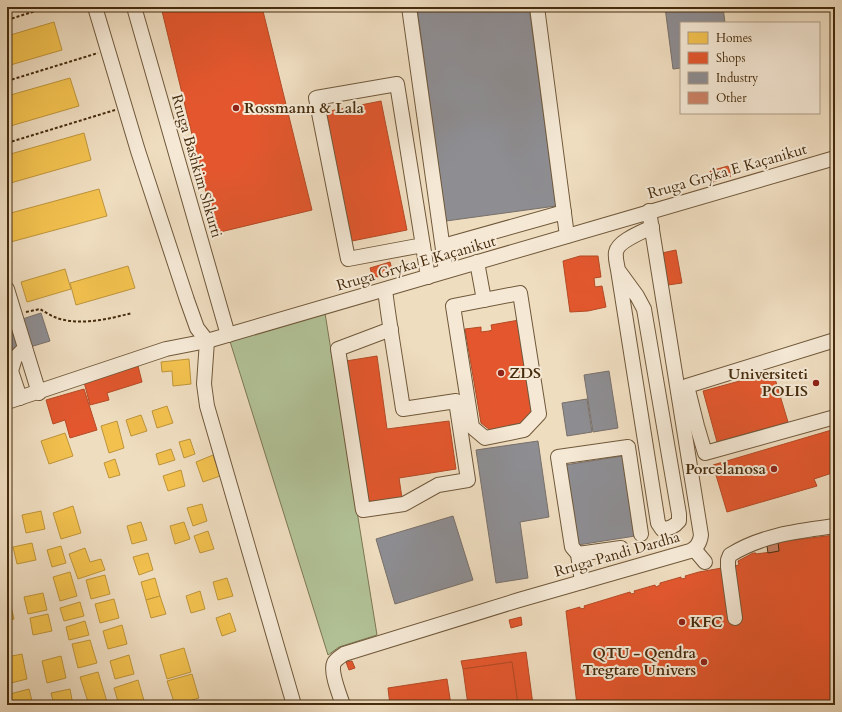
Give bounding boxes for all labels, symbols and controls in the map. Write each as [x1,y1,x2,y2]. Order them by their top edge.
legend [680,22,820,114]
text: Homes [716,30,752,46]
text: Shops [716,50,745,66]
text: Industry [716,70,759,86]
text: Other [716,90,747,106]
street label: Rruga Bashkim Shkurti [167,92,227,240]
place label: Rossmann & Lala [244,98,365,118]
marker: Rossmann & Lala [231,103,241,113]
street label: Rruga Gryka E Kaçanikut [645,139,809,203]
street label: Rruga Gryka E Kaçanikut [334,231,498,295]
place label: ZDS [509,363,541,383]
place label: Universiteti POLIS [728,364,808,401]
marker: ZDS [496,368,506,378]
marker: Universiteti POLIS [811,378,821,388]
place label: Porcelanosa [685,459,767,479]
marker: Porcelanosa [769,464,779,474]
street label: Rruga Pandi Dardha [552,526,683,582]
place label: KFC [690,612,723,632]
marker: KFC [677,617,687,627]
place label: QTU - Qendra Tregtare Univers [582,643,697,680]
marker: QTU - Qendra Tregtare Univers [699,657,709,667]

